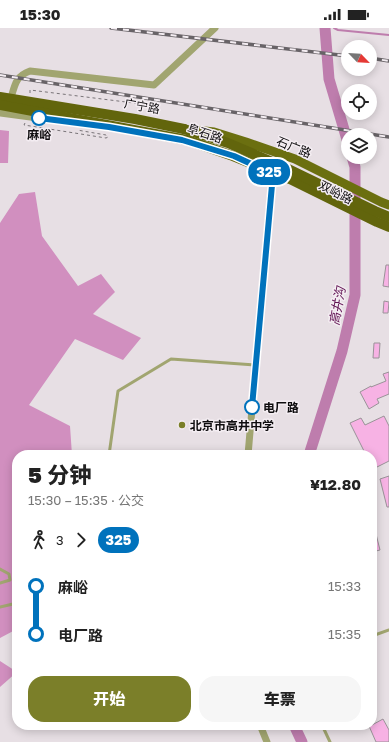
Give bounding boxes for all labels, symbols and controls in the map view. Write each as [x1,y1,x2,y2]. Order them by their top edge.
text: 15:30 [20,5,61,23]
north arrow [341,40,377,76]
map controls [341,40,377,164]
button: locate [341,84,377,120]
street label: 广宁路 [123,95,161,117]
marker: 麻峪 [31,110,47,126]
street label: 阜石路 [186,120,224,146]
place label: 麻峪 [27,127,52,142]
button: layers [341,128,377,164]
street label: 石广路 [274,133,314,161]
line badge: 325 [246,159,292,185]
text: 325 [256,163,282,180]
street label: 双峪路 [317,177,355,207]
water label: 高井沟 [326,283,349,327]
marker: 电厂路 [244,399,260,415]
place label: 电厂路 [263,400,299,415]
place label: 北京市高井中学 [190,418,274,433]
marker: 北京市高井中学 [177,420,187,430]
text: 5 分钟 [28,461,91,488]
text: ¥12.80 [310,475,361,493]
text: 15:30 – 15:35 · 公交 [28,492,144,508]
icon: walk [28,529,50,551]
icon: forward [70,529,92,551]
text: 325 [106,531,131,548]
text: 3 [56,532,64,548]
text: 麻峪 [58,578,88,596]
text: 15:33 [328,578,361,594]
text: 电厂路 [58,626,103,644]
text: 15:35 [328,626,361,642]
button: 开始 [28,676,191,722]
button: 车票 [199,676,361,722]

